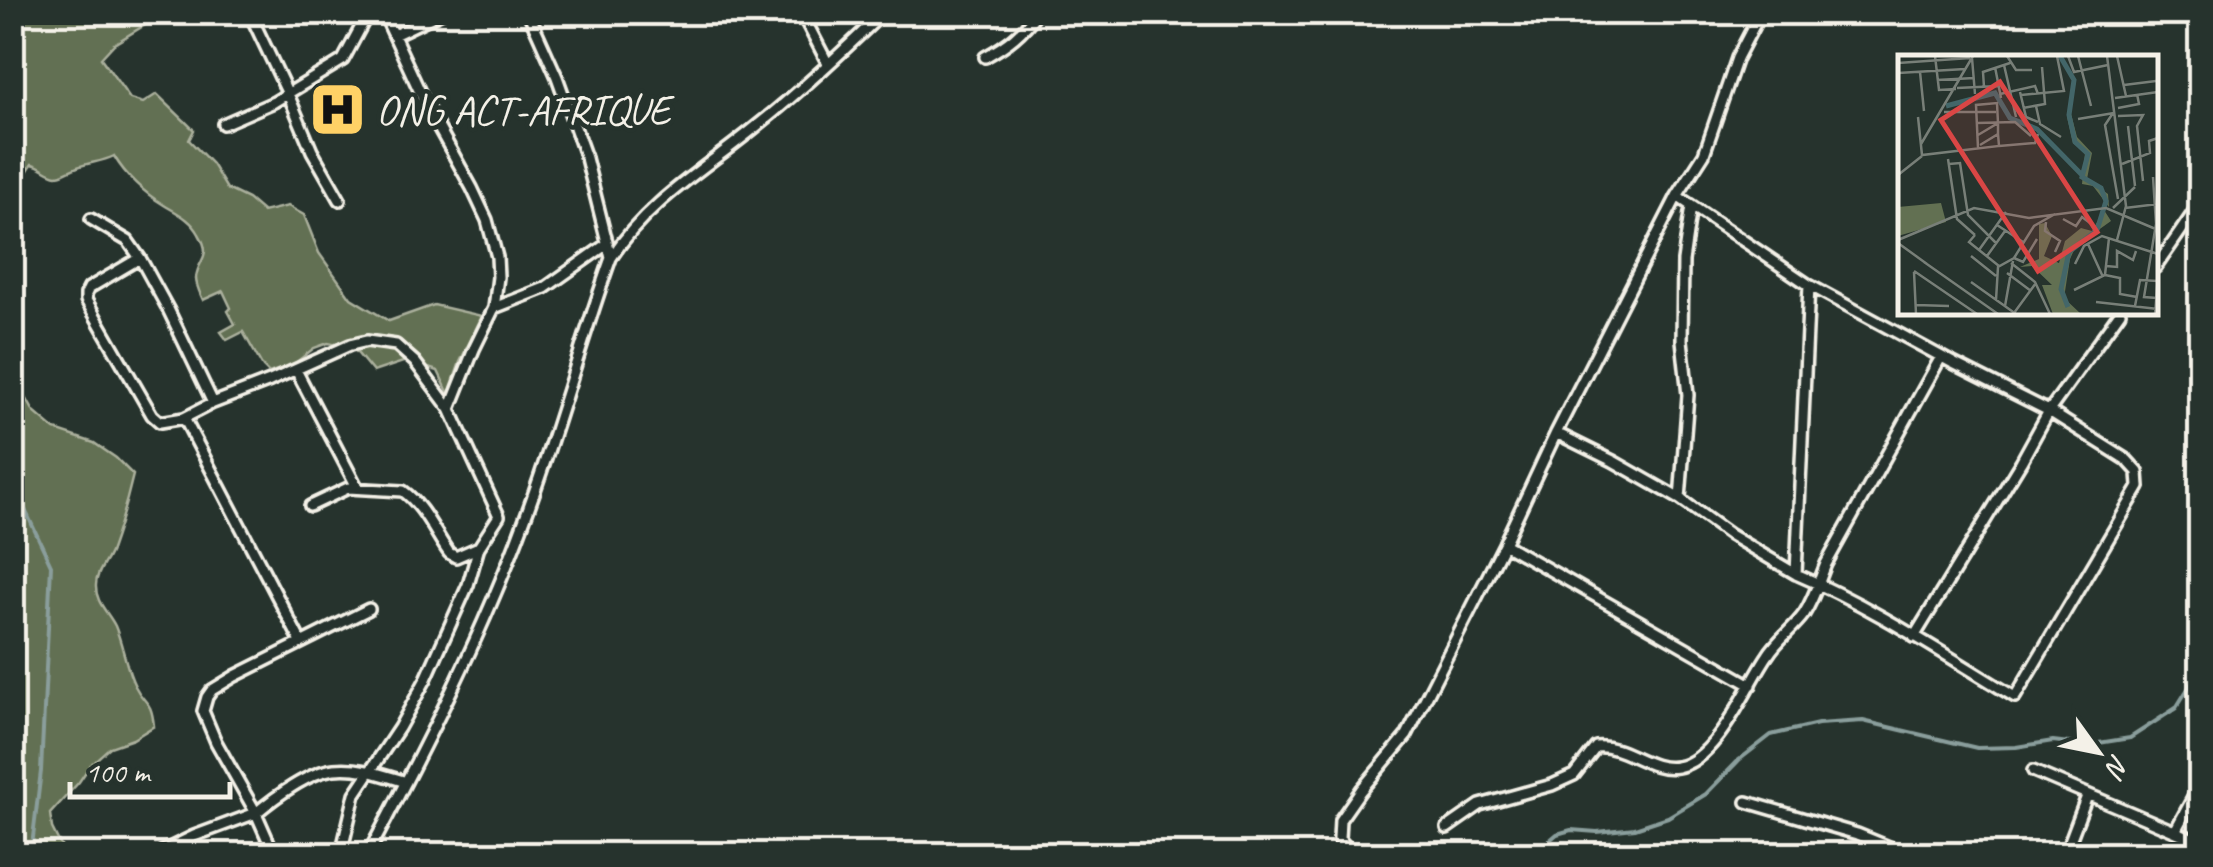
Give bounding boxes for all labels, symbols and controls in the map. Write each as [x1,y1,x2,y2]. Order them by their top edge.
inset map [1898,55,2158,315]
hospital icon: ONG ACT-AFRIQUE [307,80,367,140]
place label: ONG ACT-AFRIQUE [376,84,675,137]
north arrow [2048,702,2148,802]
scale bar [70,737,230,799]
text: N [2097,749,2138,786]
text: 100 m [85,753,152,791]

